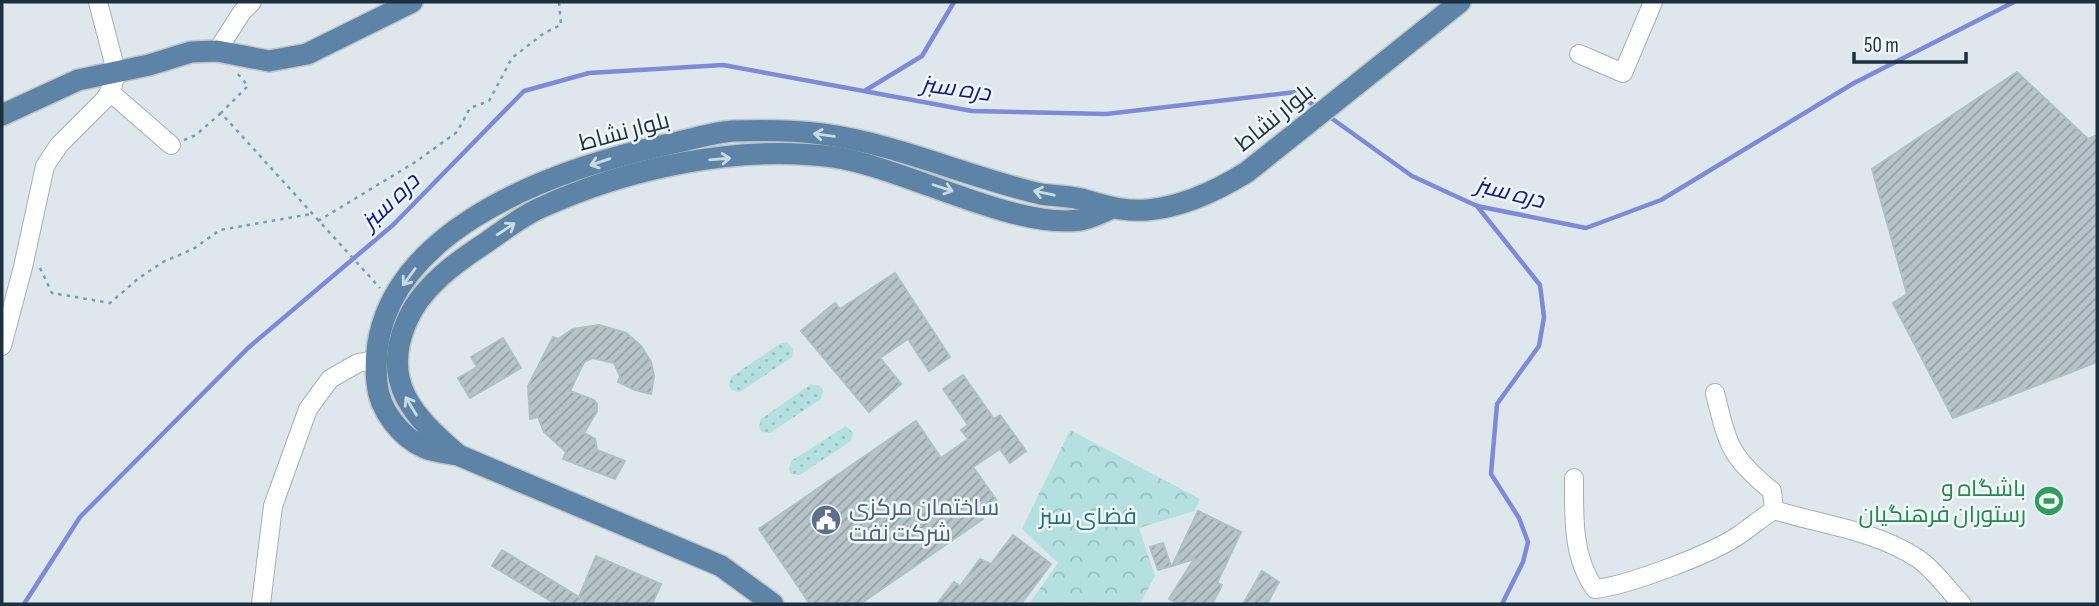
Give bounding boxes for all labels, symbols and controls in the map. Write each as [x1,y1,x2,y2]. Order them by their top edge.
scale bar [1854,21,1966,65]
text: 50 m [1864,33,1899,58]
water label: دره سبز [916,69,994,108]
street label: بلوار نشاط [1230,78,1319,158]
street label: بلوار نشاط [576,106,673,157]
one-way arrow [813,129,836,142]
one-way arrow [708,152,731,165]
one-way arrow [590,157,612,169]
water label: دره سبز [353,166,427,238]
water label: دره سبز [1470,169,1549,215]
one-way arrow [931,183,953,196]
one-way arrow [1033,186,1056,200]
one-way arrow [496,222,515,236]
one-way arrow [401,267,416,286]
one-way arrow [404,397,418,417]
place label: باشگاه و رستوران فرهنگیان [1859,475,2026,529]
sports icon: باشگاه و رستوران فرهنگیان [2032,484,2066,518]
place label: ساختمان مرکزی شرکت نفت [849,494,999,548]
public building icon: ساختمان مرکزی شرکت نفت [809,503,843,537]
park label: فضای سبز [1037,503,1137,531]

